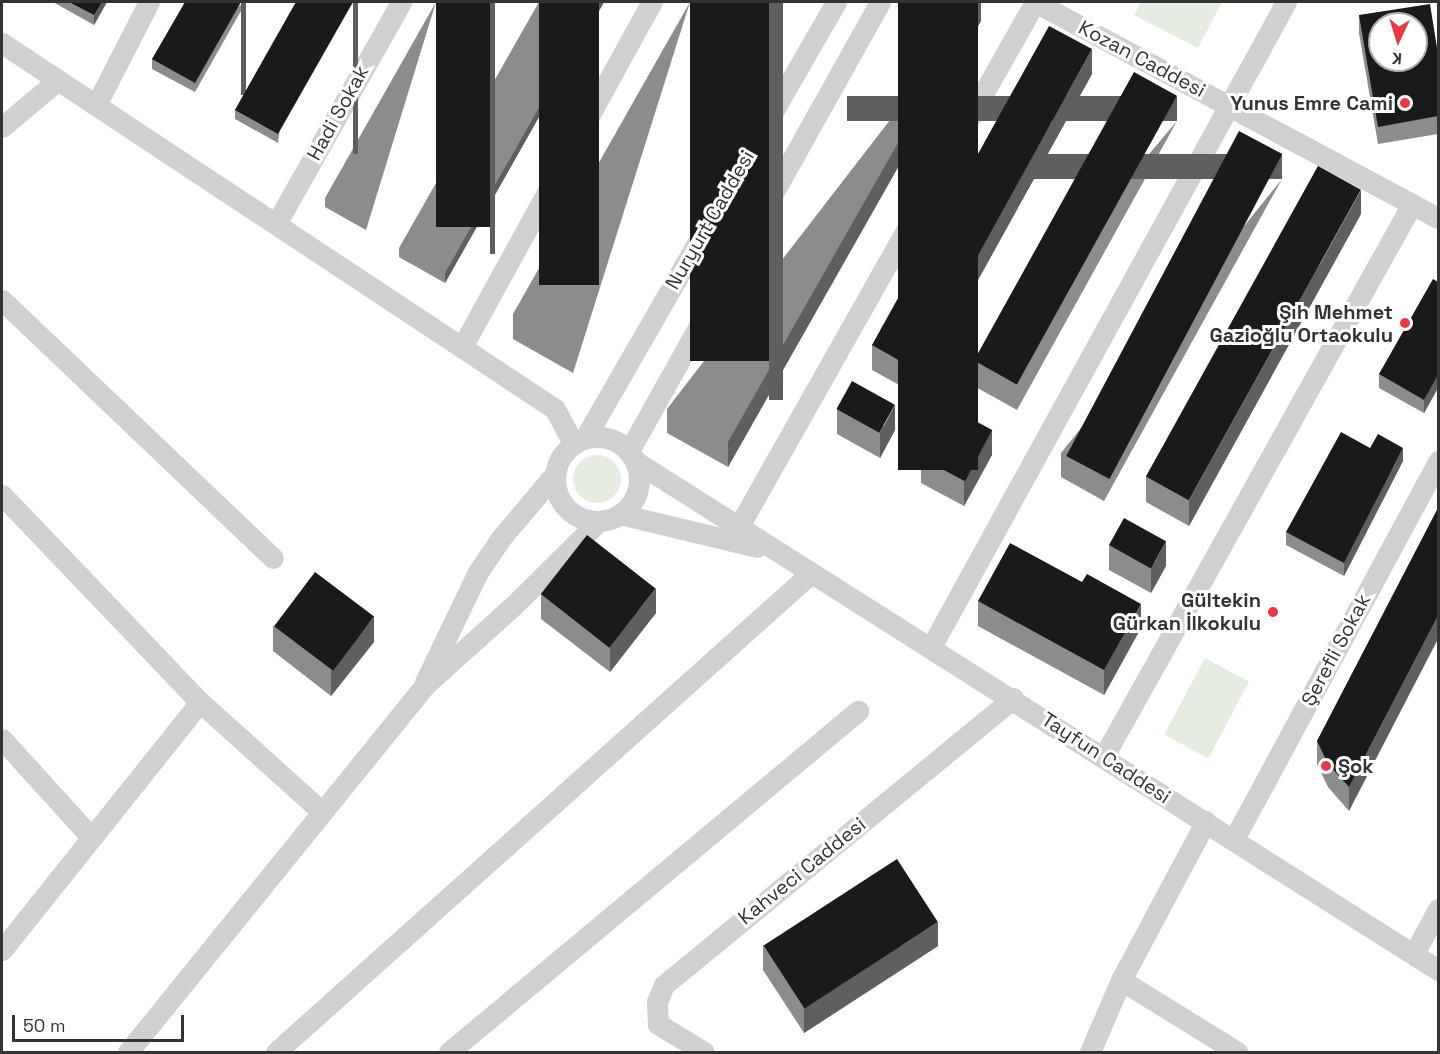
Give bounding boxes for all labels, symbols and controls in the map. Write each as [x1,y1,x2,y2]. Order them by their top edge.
north arrow [1368,12,1428,72]
street label: Kozan Caddesi [1074,16,1210,102]
text: K [1391,48,1403,69]
street label: Hadi Sokak [302,61,374,165]
place label: Yunus Emre Cami [1231,91,1393,115]
marker: Yunus Emre Cami [1398,96,1412,110]
street label: Nuryurt Caddesi [660,146,760,294]
place label: Şıh Mehmet Gazioğlu Ortaokulu [1209,300,1393,347]
marker: Şıh Mehmet Gazioğlu Ortaokulu [1398,316,1412,330]
place label: Gültekin Gürkan İlkokulu [1113,588,1261,635]
street label: Şerefli Sokak [1296,590,1376,710]
marker: Gültekin Gürkan İlkokulu [1266,605,1280,619]
street label: Tayfun Caddesi [1037,707,1175,809]
place label: Şok [1338,754,1374,778]
marker: Şok [1319,759,1333,773]
street label: Kahveci Caddesi [733,812,871,930]
scale bar [15,1003,188,1041]
text: 50 m [23,1014,65,1037]

